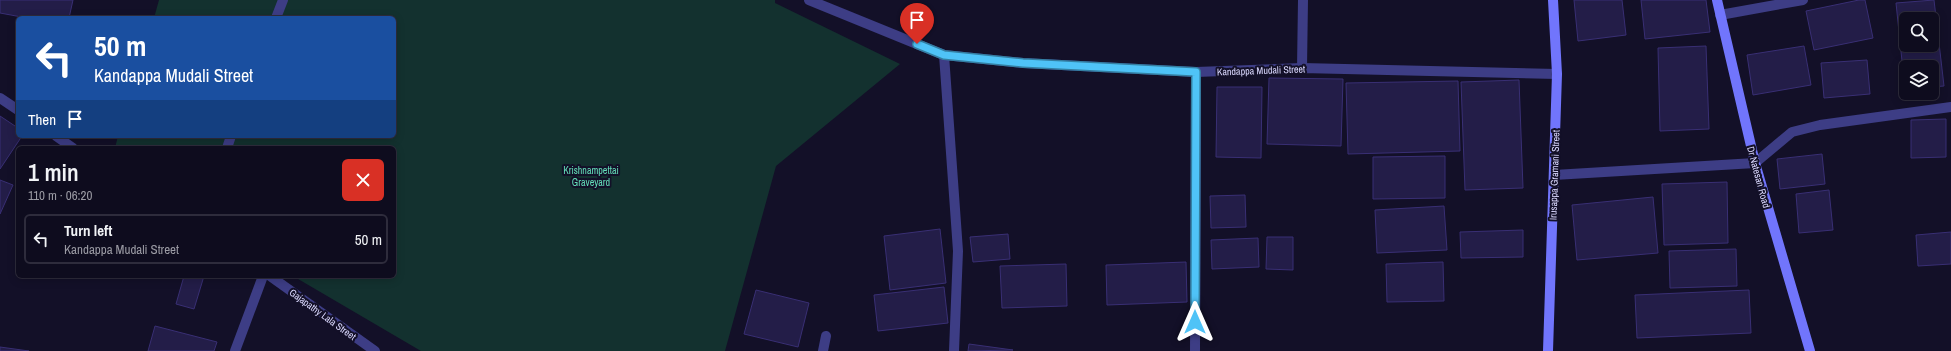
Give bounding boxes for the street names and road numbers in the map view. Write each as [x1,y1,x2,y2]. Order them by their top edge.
street label: Kandappa Mudali Street [1217,62,1306,79]
street label: Irusappa Gramani Street [1546,129,1563,220]
street label: Dr Natesan Road [1744,145,1773,209]
street label: Gajapathy Lala Street [287,286,359,343]

